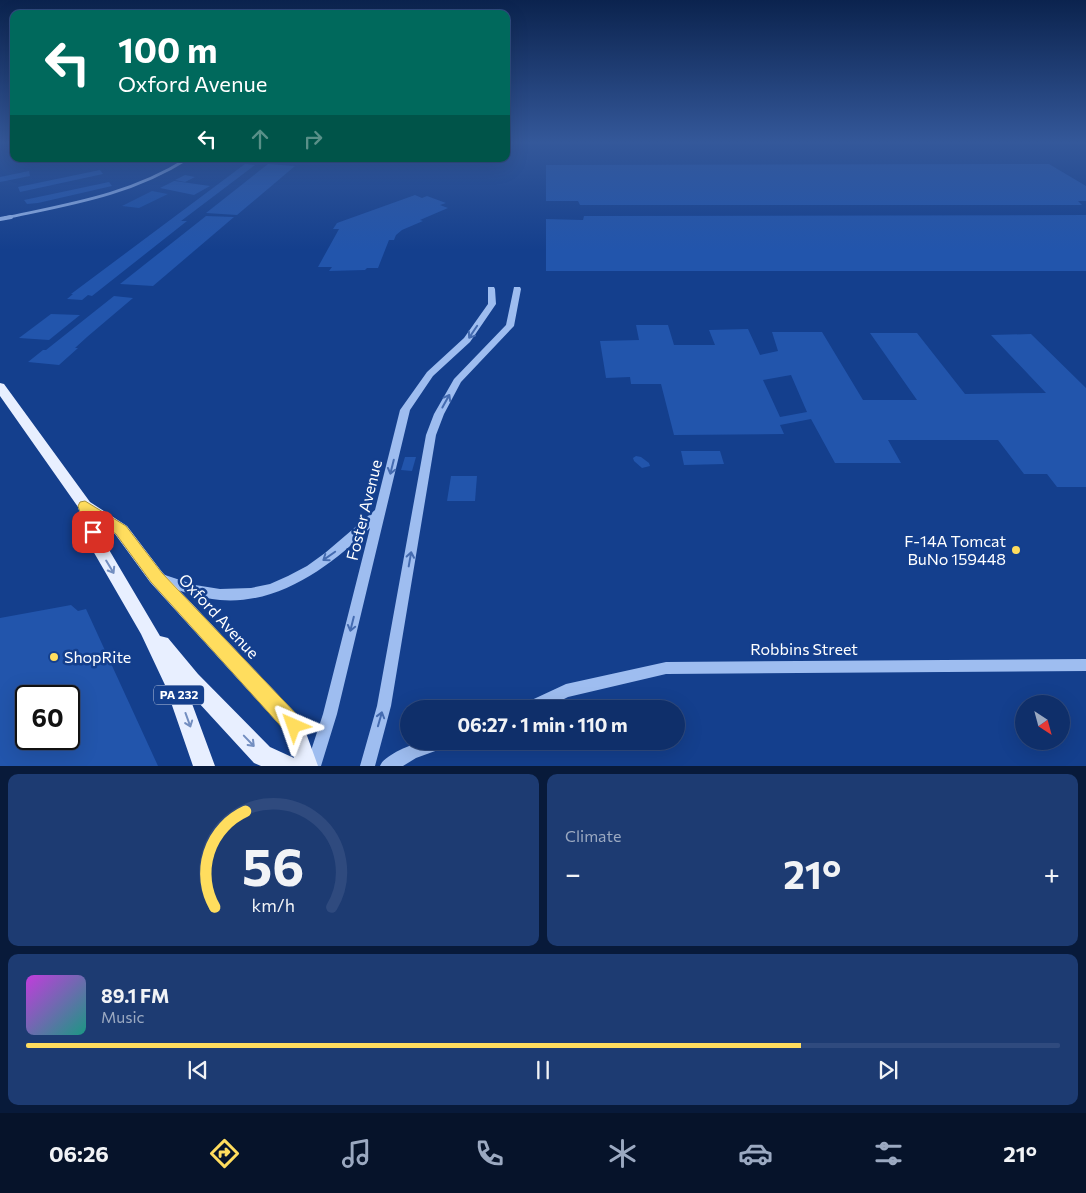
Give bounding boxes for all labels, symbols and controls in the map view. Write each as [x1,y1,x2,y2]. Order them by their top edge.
text: 100 m [118,27,218,70]
icon: left [35,30,100,95]
text: Oxford Avenue [118,70,267,97]
icon: left [193,125,221,153]
icon: ahead [246,125,274,153]
icon: right [299,125,327,153]
one-way arrow [468,324,478,338]
one-way arrow [441,394,451,409]
street label: Foster Avenue [342,458,385,562]
one-way arrow [386,458,396,474]
pin [72,511,114,553]
icon: arrive [79,518,107,546]
place label: F-14A Tomcat BuNo 159448 [904,531,1006,568]
marker: F-14A Tomcat BuNo 159448 [1010,544,1022,556]
one-way arrow [322,551,336,561]
one-way arrow [405,551,415,567]
one-way arrow [105,559,115,573]
street label: Oxford Avenue [175,569,263,662]
one-way arrow [347,616,356,632]
street label: Robbins Street [750,639,858,658]
place label: ShopRite [64,647,131,666]
marker: ShopRite [48,651,60,663]
speed limit sign: 60 [15,685,80,750]
road number: PA 232 [154,686,204,704]
north arrow [1015,695,1070,750]
map controls [1015,695,1070,750]
position arrow [267,699,319,751]
one-way arrow [376,711,386,727]
one-way arrow [184,712,193,727]
text: 06:27 · 1 min · 110 m [457,713,628,736]
one-way arrow [243,735,255,748]
text: Climate [565,826,621,845]
text: 56 [242,833,305,897]
text: 21° [783,850,841,897]
text: − [565,856,581,890]
text: + [1044,856,1060,890]
text: km/h [252,894,295,916]
text: 89.1 FM [101,984,169,1007]
text: Music [101,1007,145,1026]
icon: previous [184,1056,212,1084]
icon: pause [529,1056,557,1084]
icon: next [874,1056,902,1084]
icon: directions [207,1136,242,1171]
icon: music [339,1136,374,1171]
icon: phone [472,1136,507,1171]
icon: climate [605,1136,640,1171]
icon: car [738,1136,773,1171]
icon: filters [871,1136,906,1171]
text: 06:26 [49,1140,109,1167]
text: 21° [1003,1140,1037,1167]

